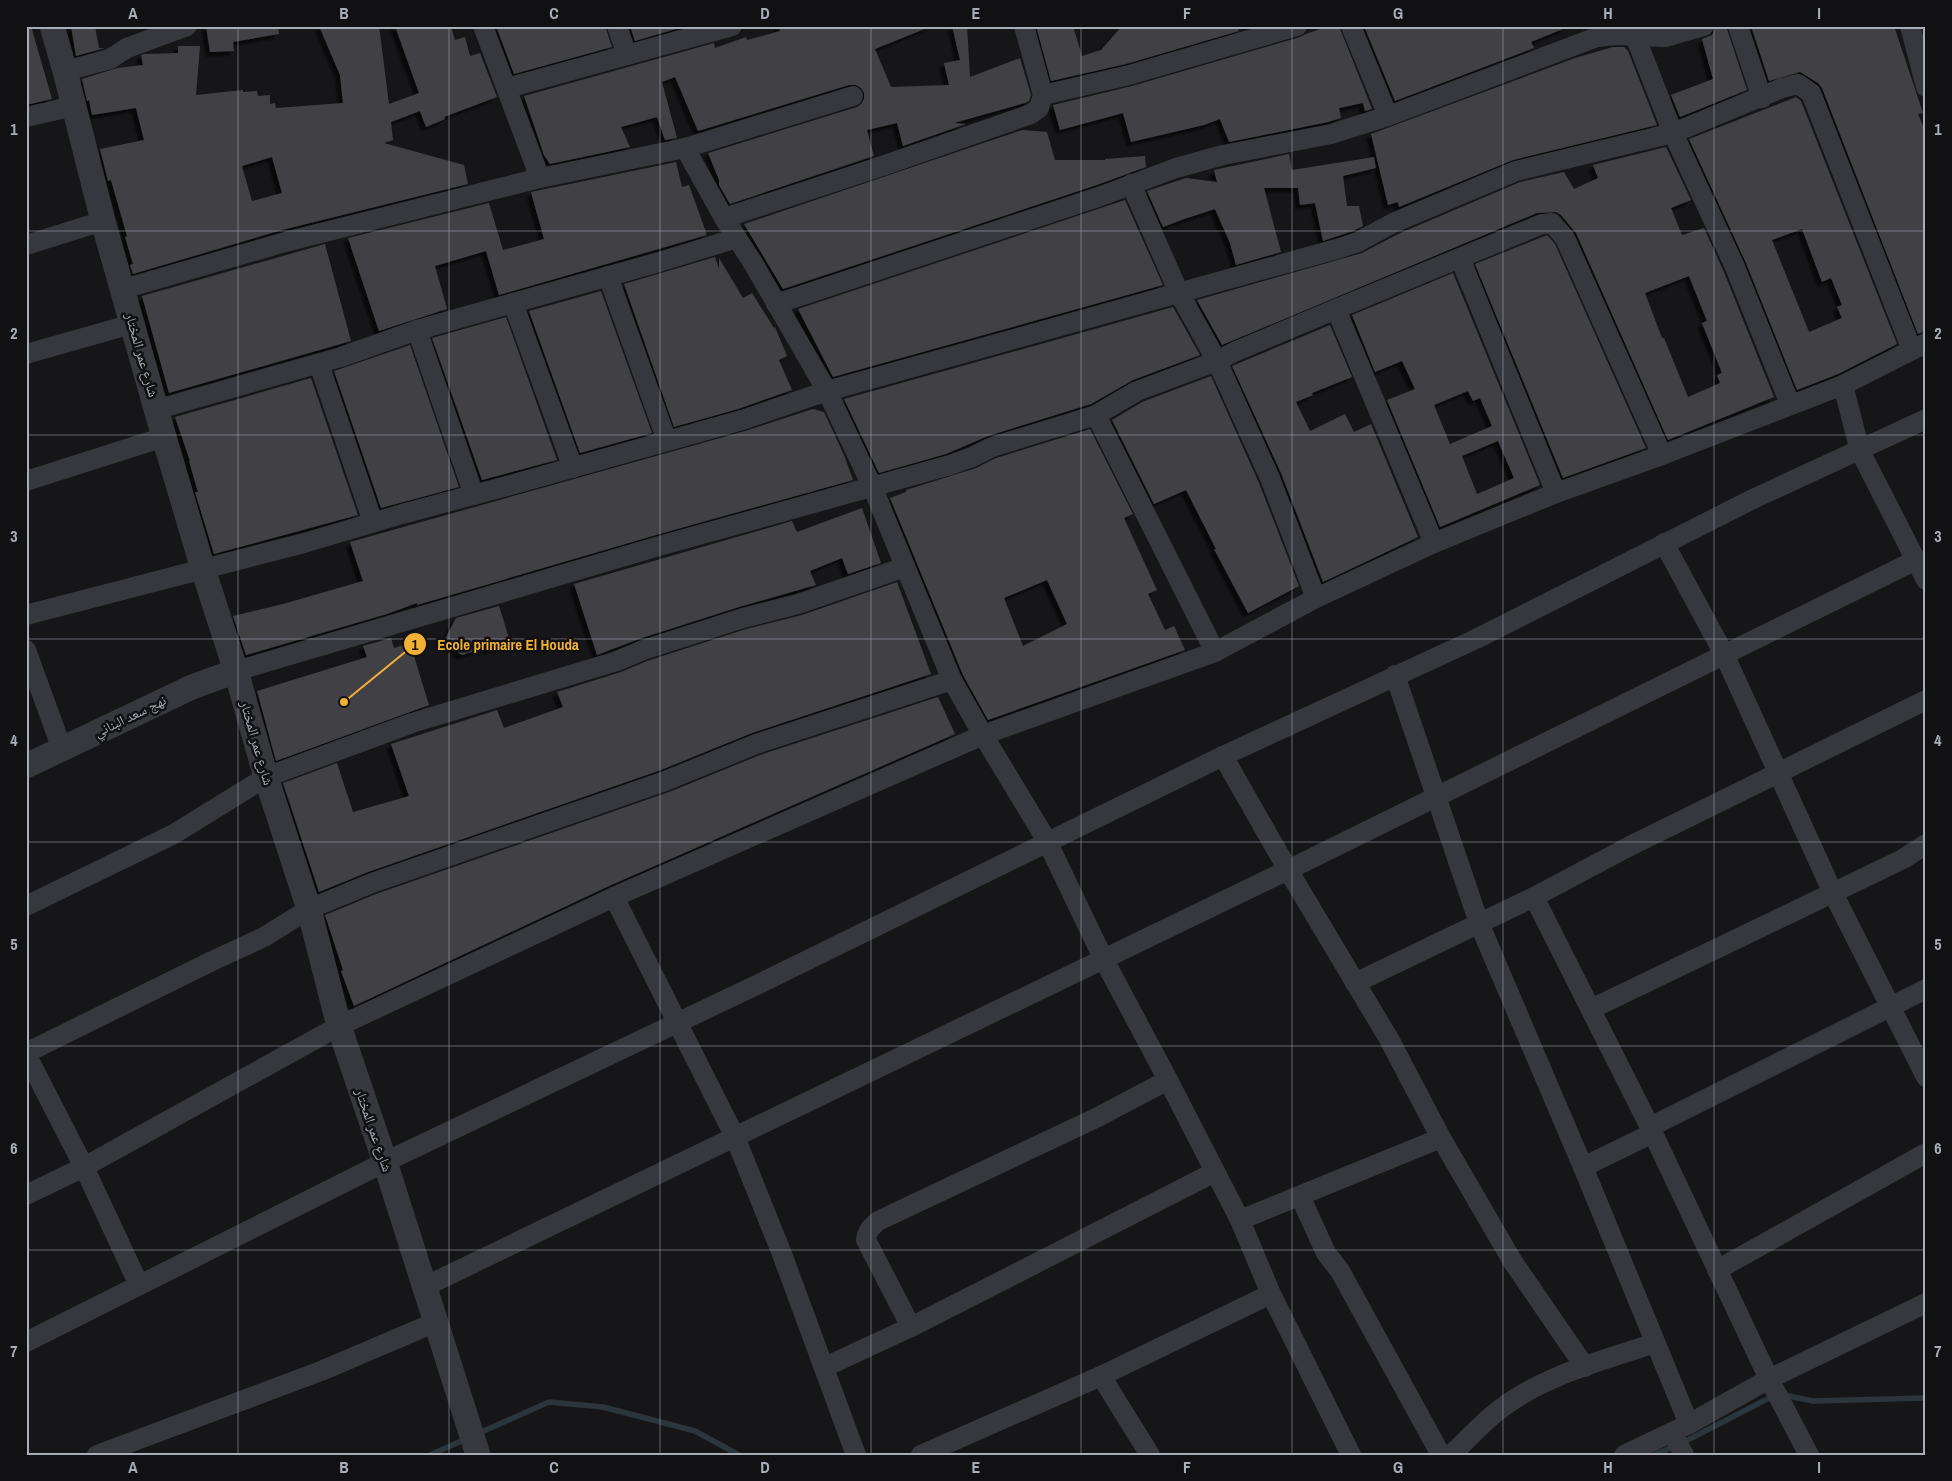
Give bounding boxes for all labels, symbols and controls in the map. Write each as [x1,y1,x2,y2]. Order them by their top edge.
text: A [128,2,138,24]
text: B [339,2,349,24]
text: C [549,2,559,24]
text: D [760,2,770,24]
text: E [972,2,981,24]
text: F [1183,2,1191,24]
text: G [1393,2,1403,24]
text: H [1603,2,1613,24]
text: I [1817,2,1821,24]
text: 1 [10,118,18,140]
text: 1 [1934,118,1942,140]
street label: شارع عمر المختار [120,310,163,400]
text: 2 [10,322,18,344]
text: 2 [1934,322,1942,344]
text: 3 [10,525,18,547]
text: 3 [1934,525,1942,547]
callout: Ecole primaire El Houda [402,629,589,659]
text: 1 [412,634,419,655]
text: Ecole primaire El Houda [437,634,579,655]
street label: نهج سعد البناني [91,691,170,743]
street label: شارع عمر المختار [235,698,278,788]
text: 4 [10,729,18,751]
text: 4 [1934,729,1942,751]
text: 5 [10,933,18,955]
text: 5 [1934,933,1942,955]
street label: شارع عمر المختار [350,1085,397,1174]
text: 6 [10,1137,18,1159]
text: 6 [1934,1137,1942,1159]
text: 7 [10,1340,18,1362]
text: 7 [1934,1340,1942,1362]
text: A [128,1456,138,1478]
text: B [339,1456,349,1478]
text: C [549,1456,559,1478]
text: D [760,1456,770,1478]
text: E [972,1456,981,1478]
text: F [1183,1456,1191,1478]
text: G [1393,1456,1403,1478]
text: H [1603,1456,1613,1478]
text: I [1817,1456,1821,1478]

